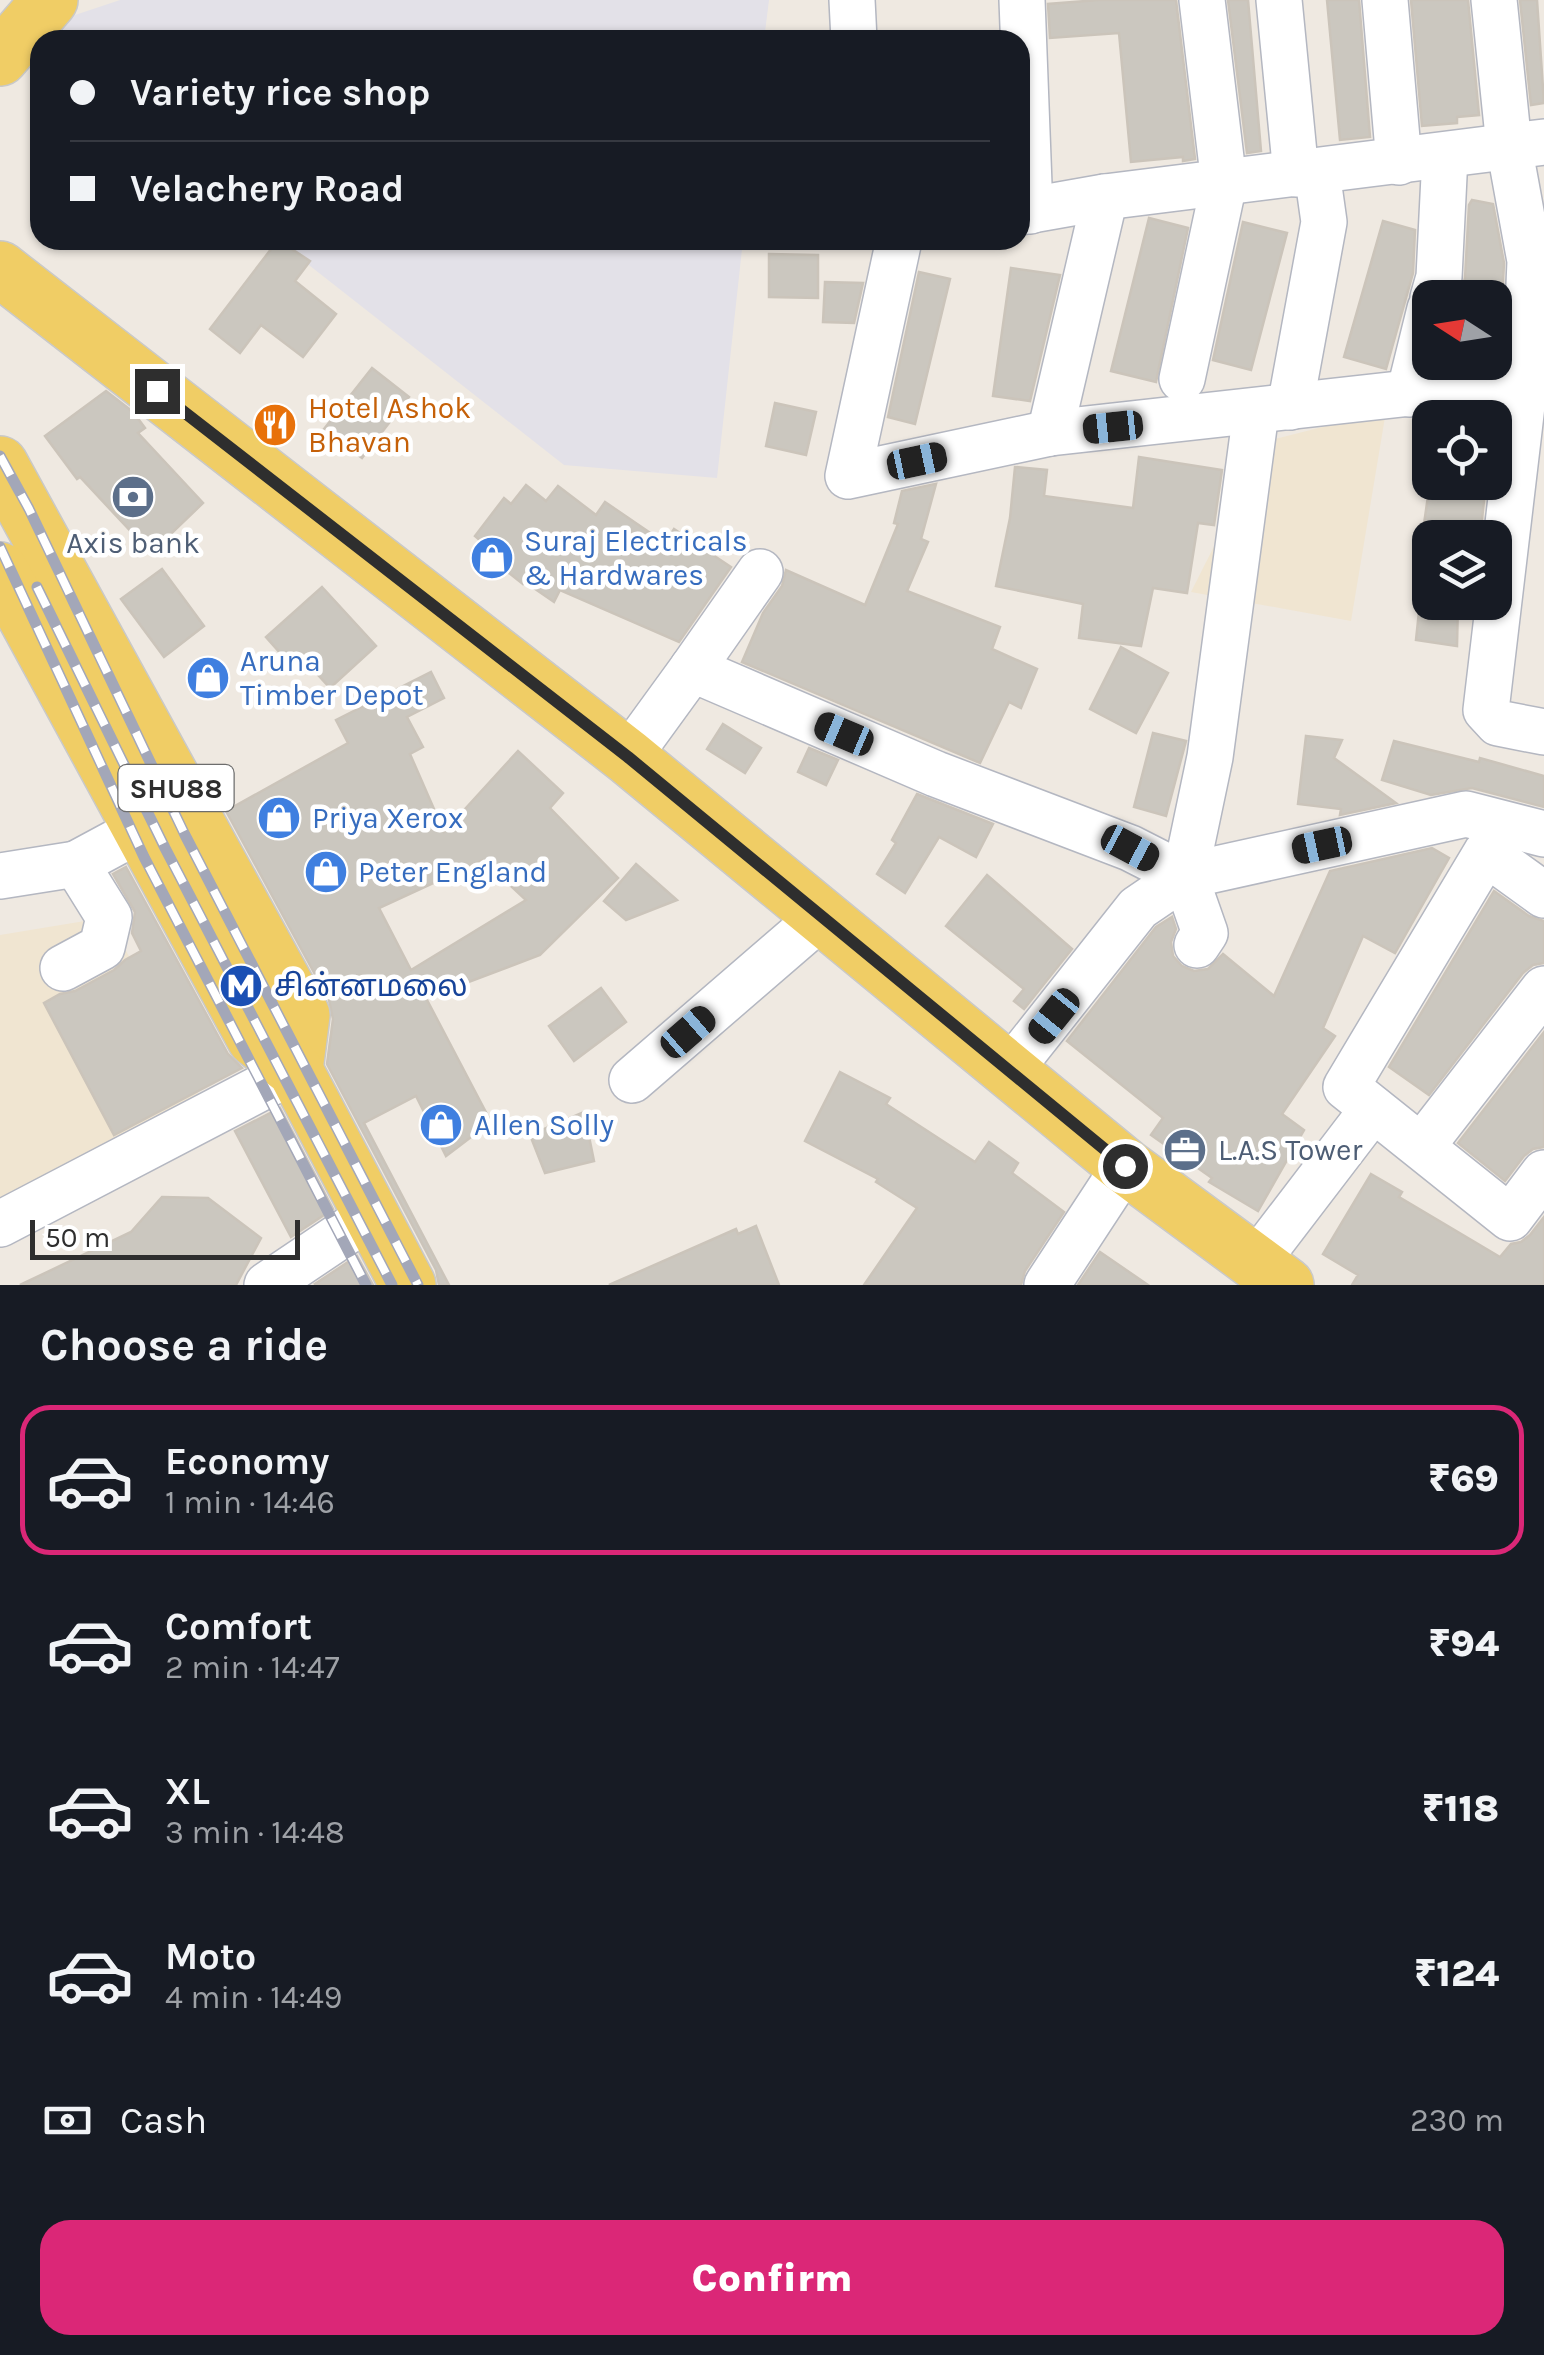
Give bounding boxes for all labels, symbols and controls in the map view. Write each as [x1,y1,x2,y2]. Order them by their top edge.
text: Variety rice shop [130,70,431,115]
text: Velachery Road [130,166,404,211]
north arrow [1412,280,1512,380]
map controls [1412,280,1512,620]
route end [135,369,180,414]
place label: Hotel Ashok Bhavan [308,390,471,460]
button: locate [1412,400,1512,500]
restaurant icon: Hotel Ashok Bhavan [252,402,298,448]
car [1082,409,1144,445]
car [885,440,949,482]
bank icon: Axis bank [110,474,156,520]
button: layers [1412,520,1512,620]
place label: Suraj Electricals & Hardwares [524,523,748,593]
place label: Axis bank [66,525,200,561]
shop icon: Suraj Electricals & Hardwares [469,535,515,581]
place label: Aruna Timber Depot [240,643,424,713]
shop icon: Aruna Timber Depot [185,655,231,701]
car [811,708,877,760]
road number: SHU88 [119,765,234,811]
shop icon: Priya Xerox [256,795,302,841]
place label: Priya Xerox [312,800,463,836]
car [1096,821,1164,875]
car [1290,824,1354,866]
shop icon: Peter England [303,849,349,895]
place label: Peter England [358,854,547,890]
metro station icon: சின்னமலை [218,963,264,1009]
place label: சின்னமலை [274,968,468,1004]
car [1023,983,1085,1049]
car [656,1001,720,1063]
shop icon: Allen Solly [418,1102,464,1148]
place label: Allen Solly [474,1107,614,1143]
office icon: L.A.S Tower [1162,1127,1208,1173]
place label: L.A.S Tower [1218,1132,1362,1168]
route start [1103,1144,1148,1189]
scale bar [30,1215,300,1260]
text: 50 m [45,1221,110,1254]
text: Choose a ride [40,1319,328,1371]
icon: car [45,1435,135,1525]
text: Economy [165,1439,329,1484]
text: ₹69 [1428,1456,1499,1501]
text: 1 min · 14:46 [165,1484,335,1521]
icon: car [45,1600,135,1690]
text: Comfort [165,1604,312,1649]
text: ₹94 [1429,1621,1499,1666]
text: 2 min · 14:47 [165,1649,340,1686]
icon: car [45,1765,135,1855]
text: XL [165,1769,210,1814]
text: ₹118 [1422,1786,1499,1831]
text: 3 min · 14:48 [165,1814,345,1851]
icon: car [45,1930,135,2020]
text: Moto [165,1934,256,1979]
text: ₹124 [1415,1951,1499,1996]
text: 4 min · 14:49 [165,1979,342,2016]
icon: cash [40,2093,95,2148]
text: Cash [120,2098,207,2143]
text: 230 m [1410,2102,1504,2139]
button: Confirm [40,2220,1504,2335]

